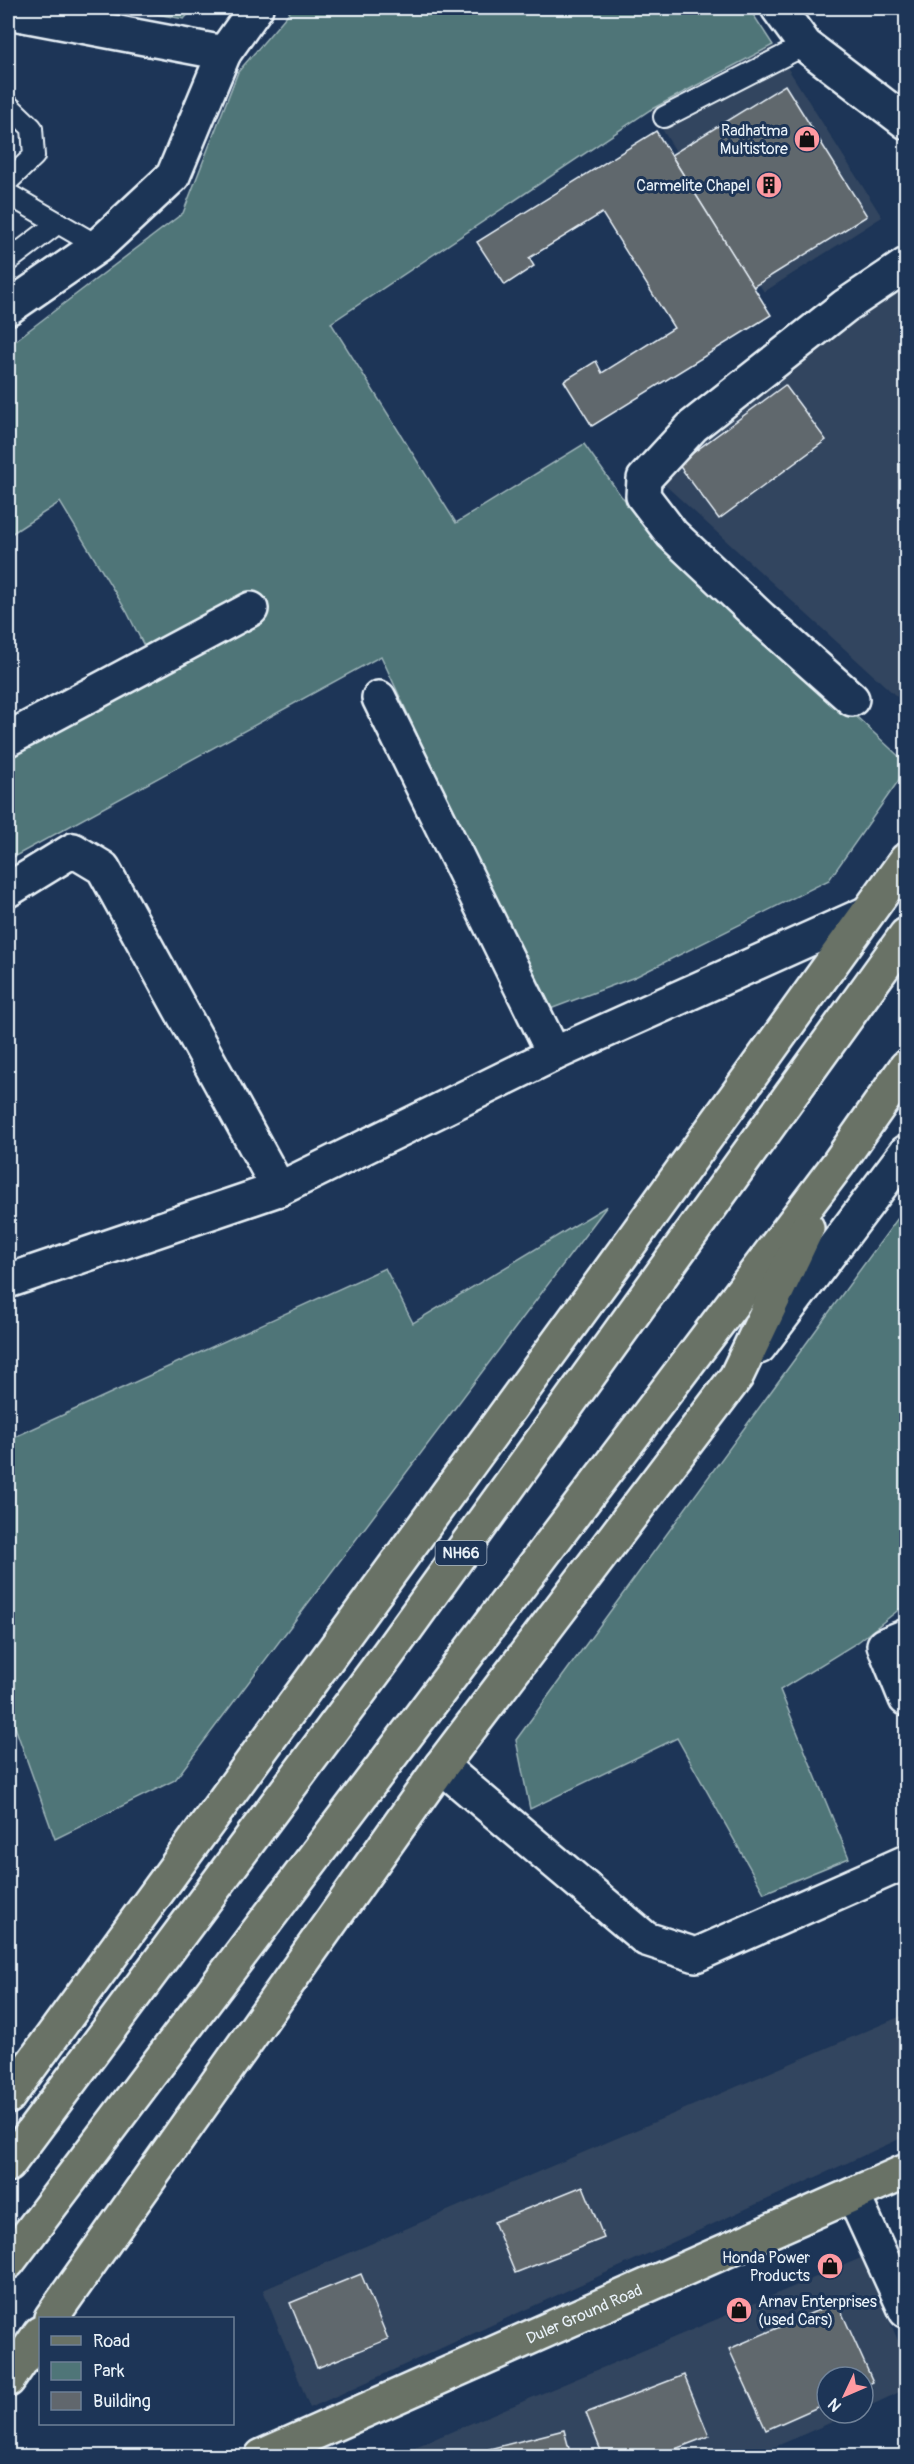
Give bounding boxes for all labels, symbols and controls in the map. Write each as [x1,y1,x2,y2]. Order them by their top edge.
place label: Radhatma Multistore [720,121,788,159]
shop icon: Radhatma Multistore [792,124,822,154]
building icon: Carmelite Chapel [754,170,784,200]
place label: Carmelite Chapel [636,176,750,196]
road number: NH66 [436,1541,486,1565]
place label: Honda Power Products [722,2248,810,2286]
shop icon: Honda Power Products [815,2251,845,2281]
street label: Duler Ground Road [523,2280,645,2349]
place label: Arnav Enterprises (used Cars) [758,2292,877,2330]
shop icon: Arnav Enterprises (used Cars) [724,2295,754,2325]
legend [39,2317,234,2425]
text: Road [93,2330,130,2353]
text: Park [93,2360,125,2383]
north arrow [815,2365,875,2425]
text: Building [93,2390,151,2413]
text: N [824,2394,846,2416]

